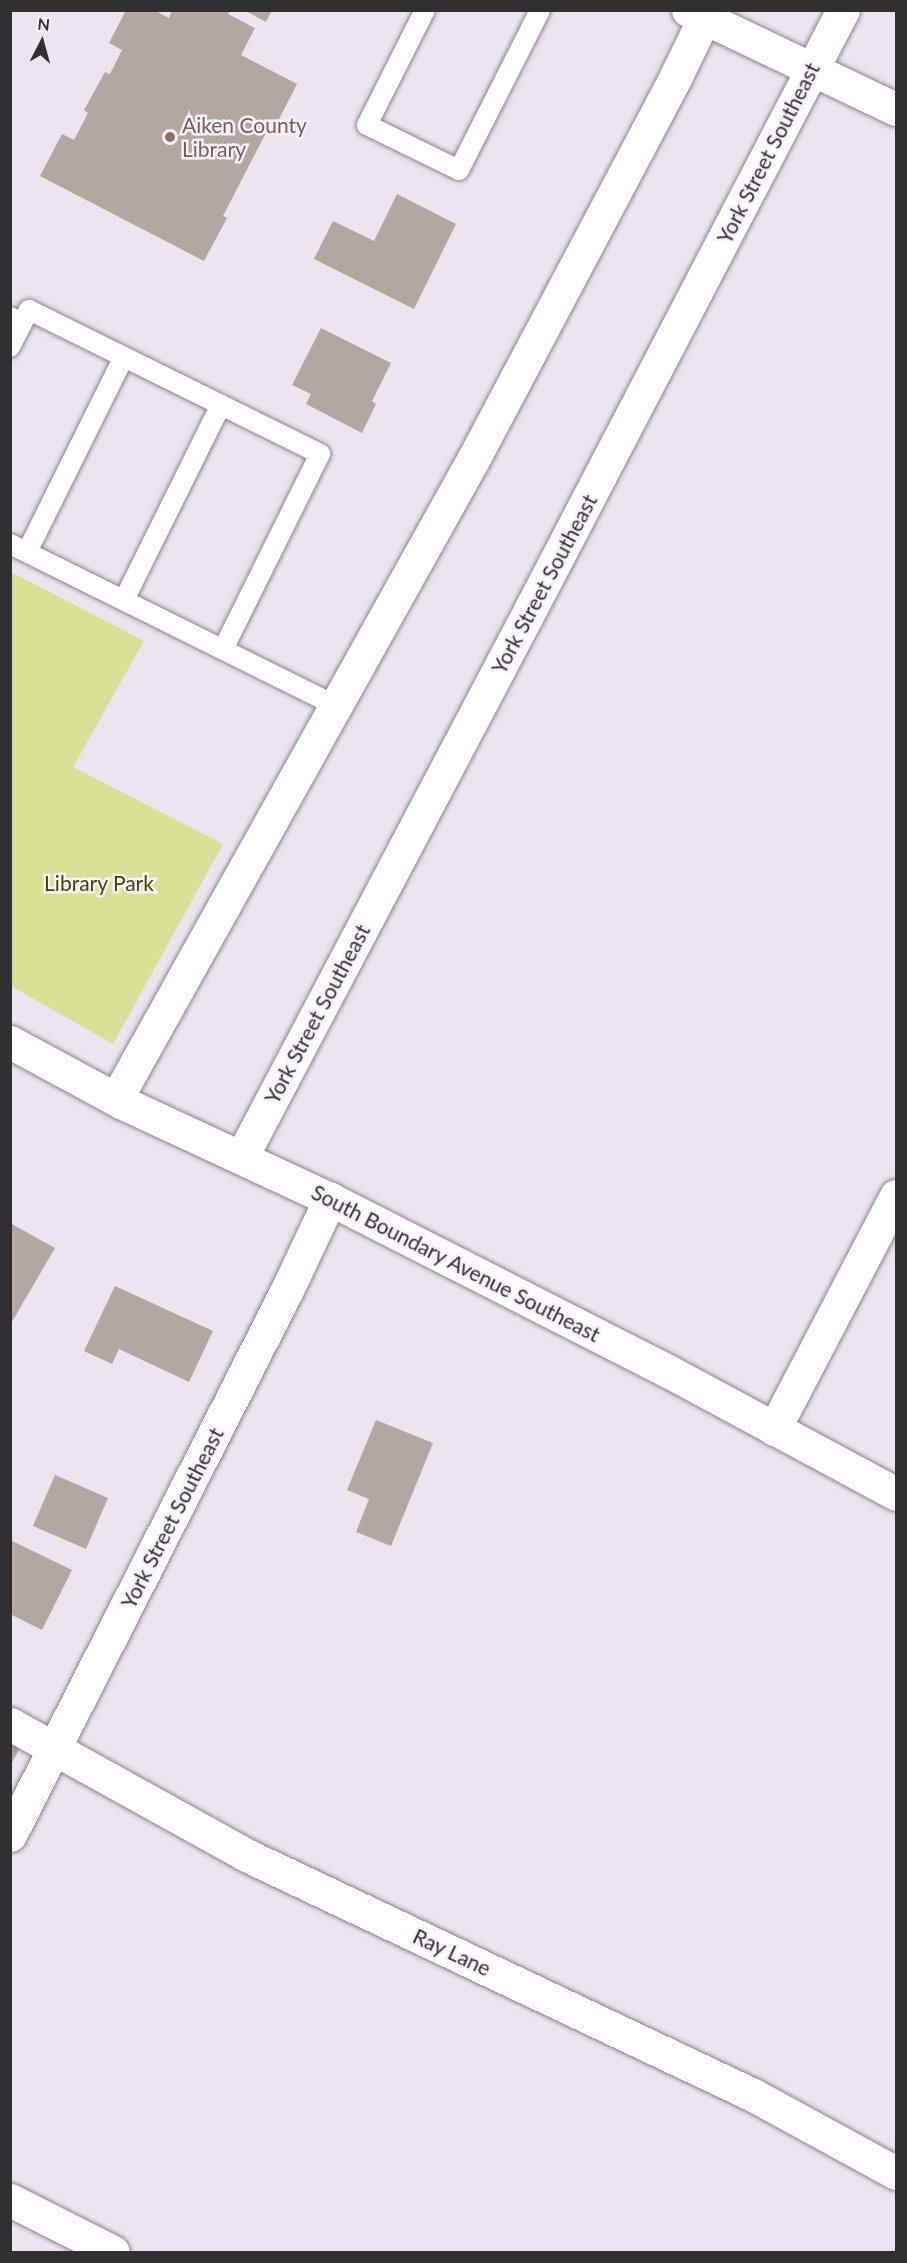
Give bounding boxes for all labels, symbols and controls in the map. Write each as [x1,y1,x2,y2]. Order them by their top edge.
north arrow [12,12,72,72]
text: N [37,14,51,34]
street label: York Street Southeast [712,58,824,248]
place label: Aiken County Library [182,112,307,162]
marker: Aiken County Library [163,130,177,144]
street label: York Street Southeast [486,490,602,678]
park label: Library Park [44,870,154,896]
street label: York Street Southeast [259,920,375,1108]
street label: South Boundary Avenue Southeast [307,1179,605,1347]
street label: York Street Southeast [116,1423,228,1613]
street label: Ray Lane [409,1923,495,1981]

